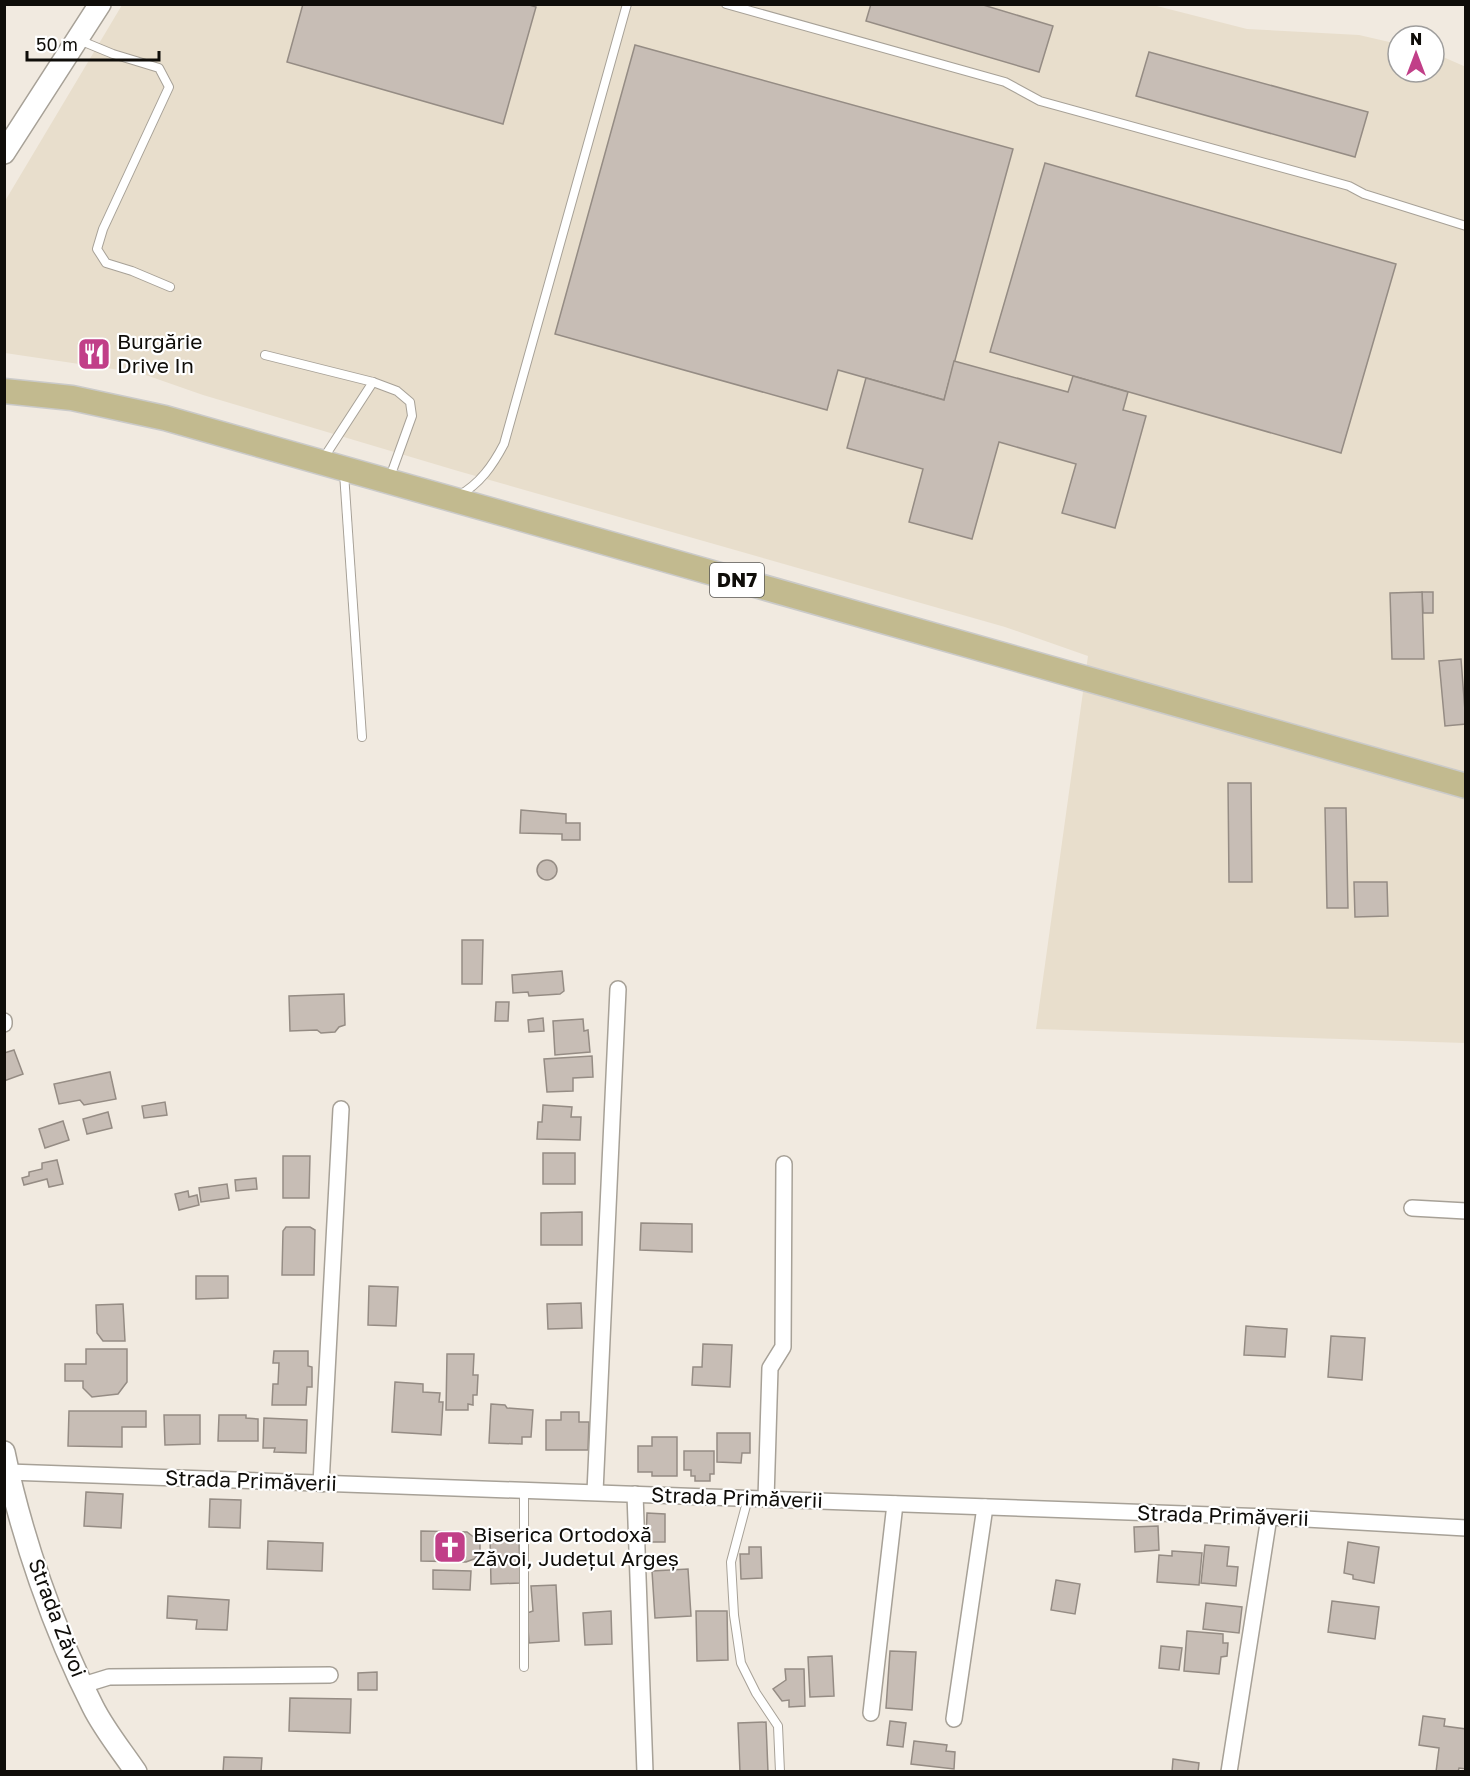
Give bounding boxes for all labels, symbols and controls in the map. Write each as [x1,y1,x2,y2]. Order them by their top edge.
scale bar [27,24,159,62]
north arrow [1386,24,1446,84]
text: N [1410,29,1422,49]
text: 50 m [36,33,78,55]
place label: Burgărie Drive In [117,328,203,378]
restaurant icon: Burgărie Drive In [76,336,112,372]
road number: DN7 [710,563,764,597]
street label: Strada Primăverii [165,1464,337,1496]
street label: Strada Primăverii [651,1481,823,1513]
street label: Strada Primăverii [1137,1499,1309,1531]
place label: Biserica Ortodoxă Zăvoi, Județul Argeș [473,1521,679,1571]
church icon: Biserica Ortodoxă Zăvoi, Județul Argeș [432,1529,468,1565]
street label: Strada Zăvoi [23,1555,92,1681]

